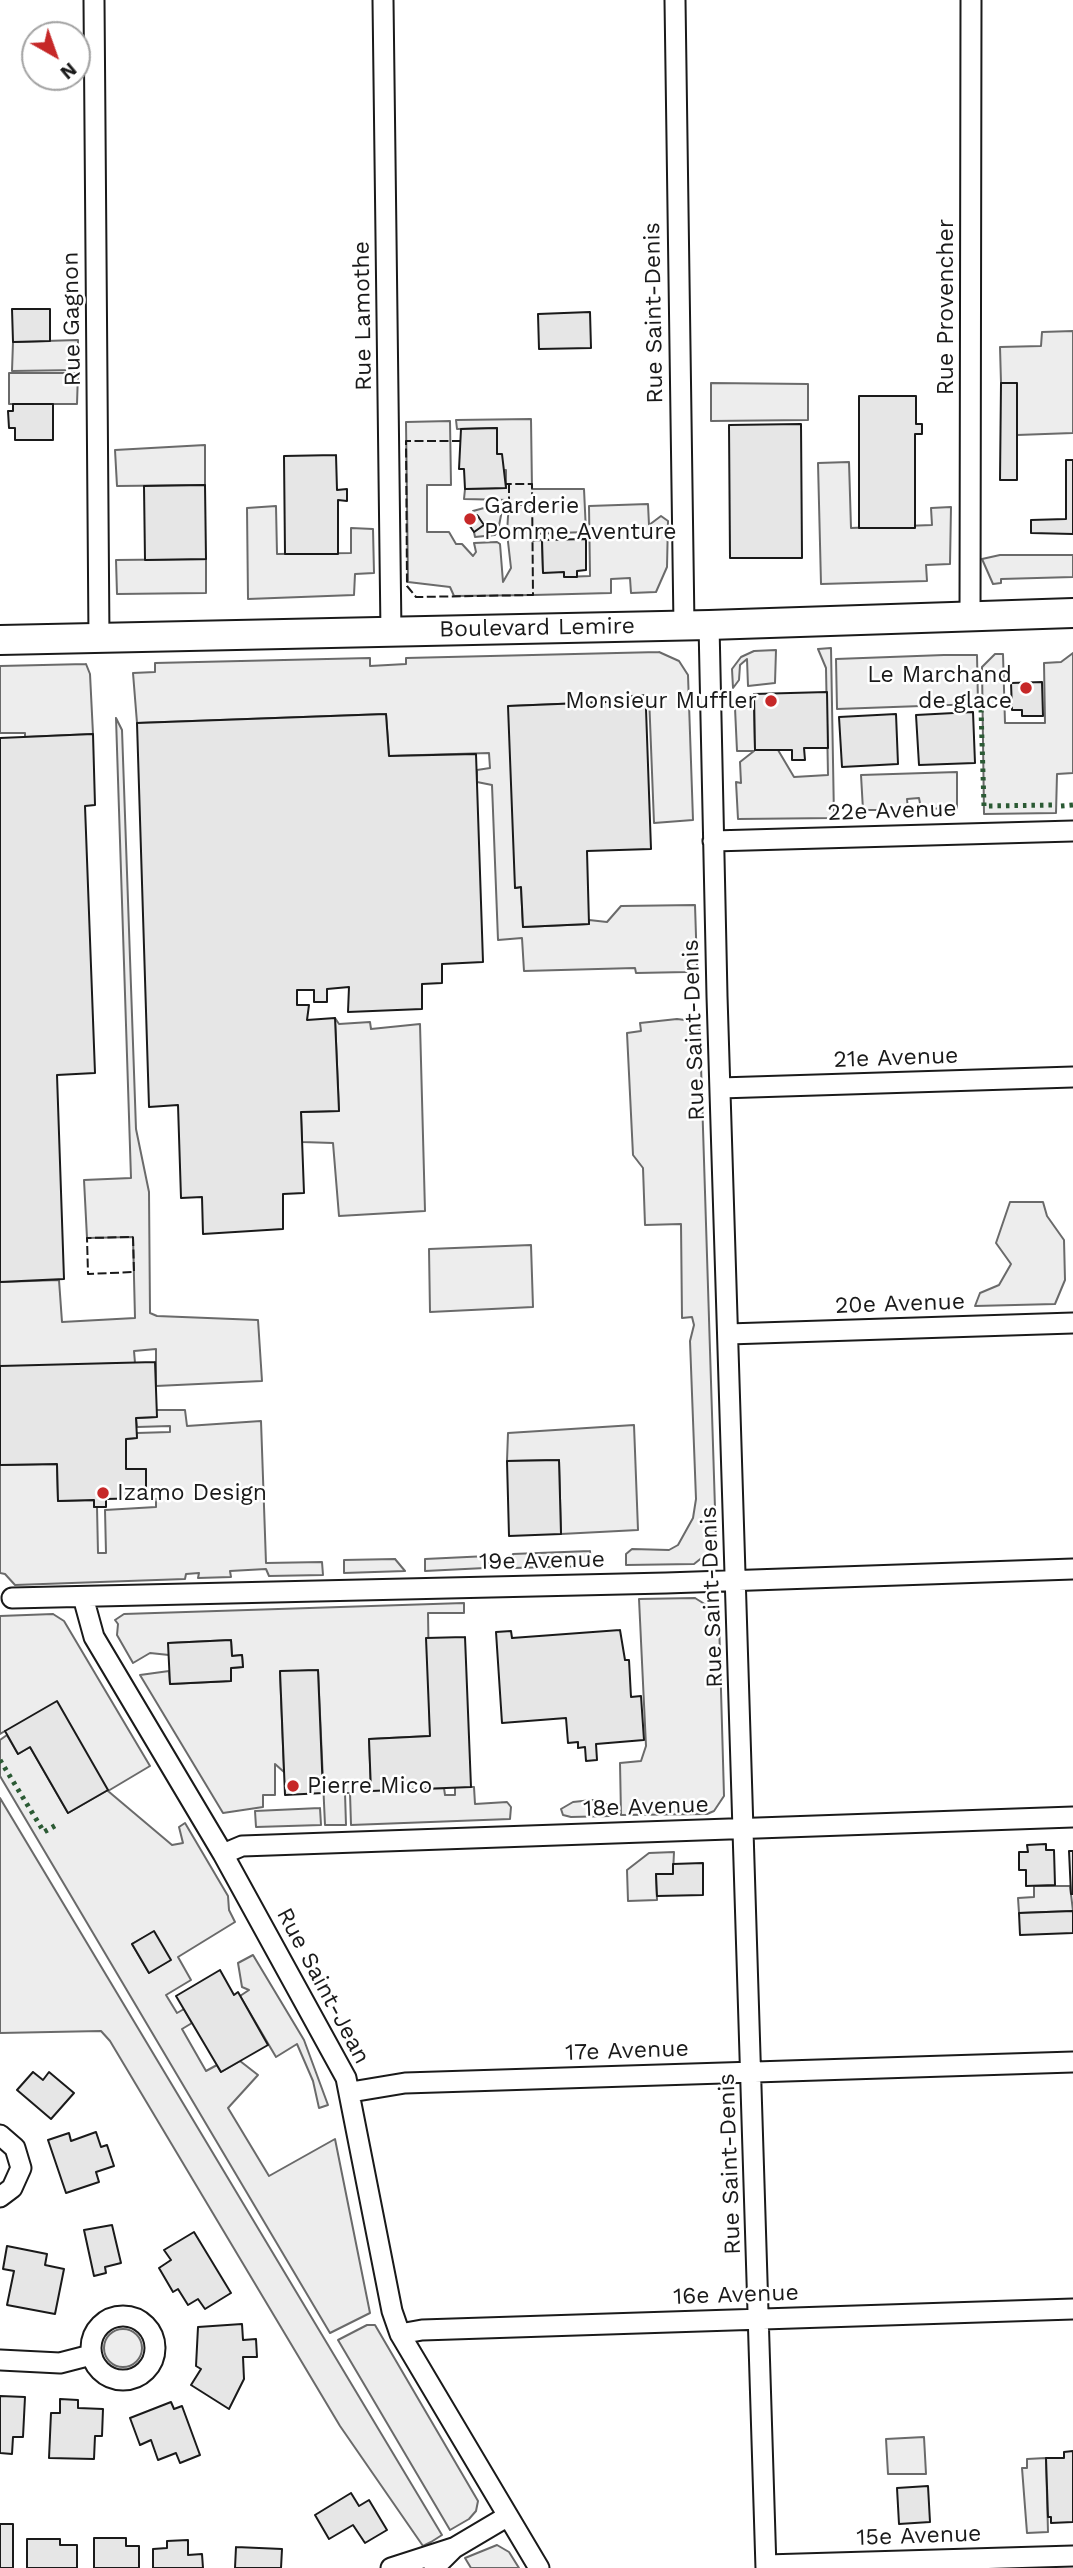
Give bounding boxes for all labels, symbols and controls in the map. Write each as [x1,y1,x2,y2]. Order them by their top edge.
north arrow [21,21,91,91]
text: N [56,58,81,84]
street label: Rue Provencher [932,219,960,395]
street label: Rue Saint-Denis [639,222,669,404]
street label: Rue Lamothe [348,241,378,391]
street label: Rue Gagnon [57,252,87,386]
place label: Garderie Pomme Aventure [484,492,676,546]
marker: Garderie Pomme Aventure [462,511,478,527]
street label: Boulevard Lemire [439,612,635,644]
place label: Le Marchand de glace [867,661,1012,715]
marker: Le Marchand de glace [1018,680,1034,696]
place label: Monsieur Muffler [565,687,757,715]
marker: Monsieur Muffler [763,693,779,709]
street label: 22e Avenue [827,795,957,827]
street label: Rue Saint-Denis [677,939,711,1121]
street label: 21e Avenue [833,1042,959,1074]
street label: 20e Avenue [834,1288,966,1320]
place label: Izamo Design [117,1479,267,1507]
marker: Izamo Design [95,1485,111,1501]
street label: Rue Saint-Denis [695,1506,729,1688]
street label: 19e Avenue [479,1546,605,1576]
place label: Pierre Mico [307,1772,432,1800]
marker: Pierre Mico [285,1778,301,1794]
street label: 18e Avenue [583,1791,709,1823]
street label: Rue Saint-Jean [270,1903,376,2069]
street label: 17e Avenue [565,2035,689,2067]
street label: Rue Saint-Denis [713,2073,747,2255]
street label: 16e Avenue [673,2279,799,2311]
street label: 15e Avenue [856,2520,982,2552]

